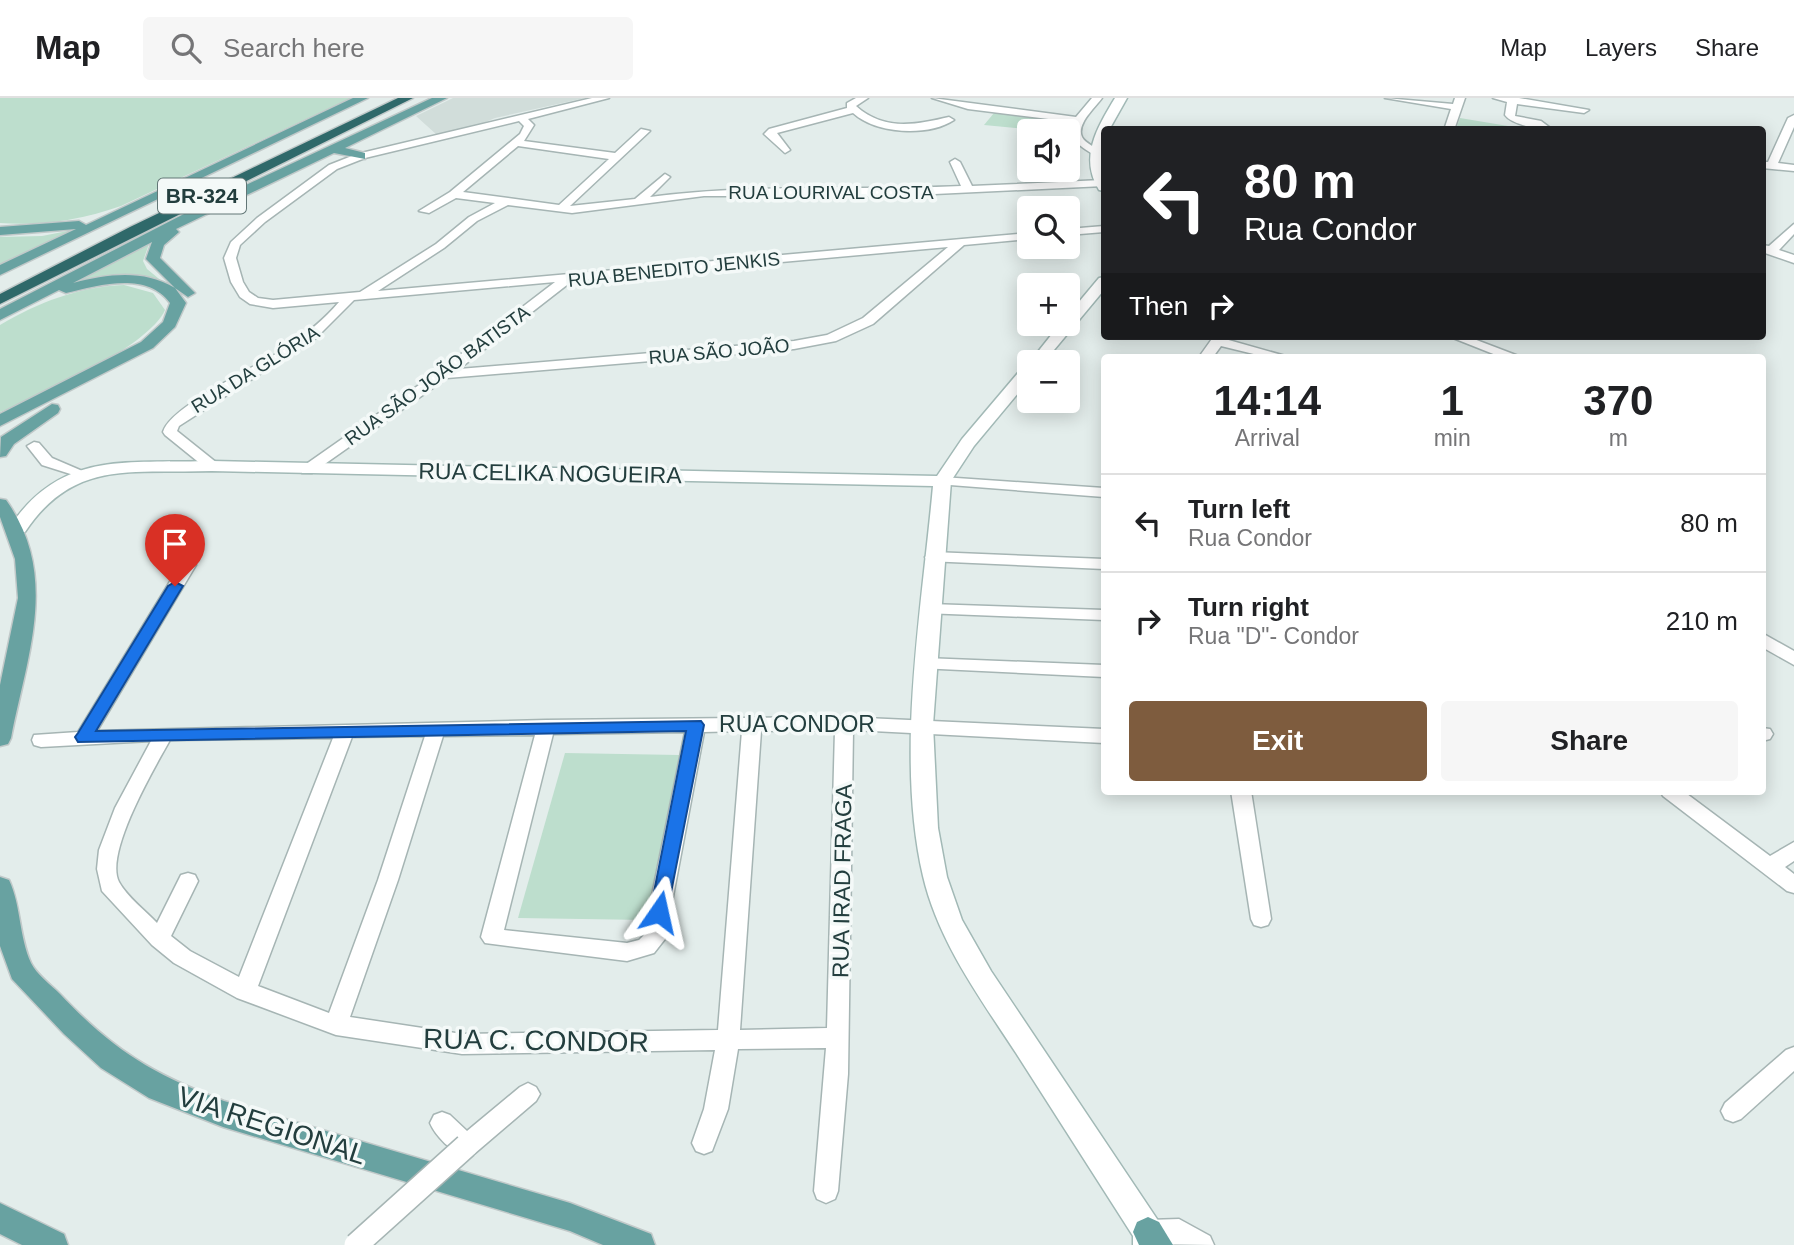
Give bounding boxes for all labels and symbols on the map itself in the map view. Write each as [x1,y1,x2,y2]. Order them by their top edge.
road number: BR-324 [158,178,246,214]
street label: RUA LOURIVAL COSTA [728,182,934,203]
street label: RUA BENEDITO JENKIS [567,248,781,291]
street label: RUA SÃO JOÃO BATISTA [341,301,534,449]
street label: RUA DA GLÓRIA [187,321,323,417]
street label: RUA SÃO JOÃO [648,335,790,368]
street label: RUA CELIKA NOGUEIRA [418,458,683,488]
pin [145,514,205,586]
street label: RUA CONDOR [719,711,875,737]
street label: RUA IRAD FRAGA [827,783,857,978]
position arrow [622,875,696,949]
street label: RUA C. CONDOR [423,1023,649,1058]
street label: VIA REGIONAL [174,1080,370,1171]

